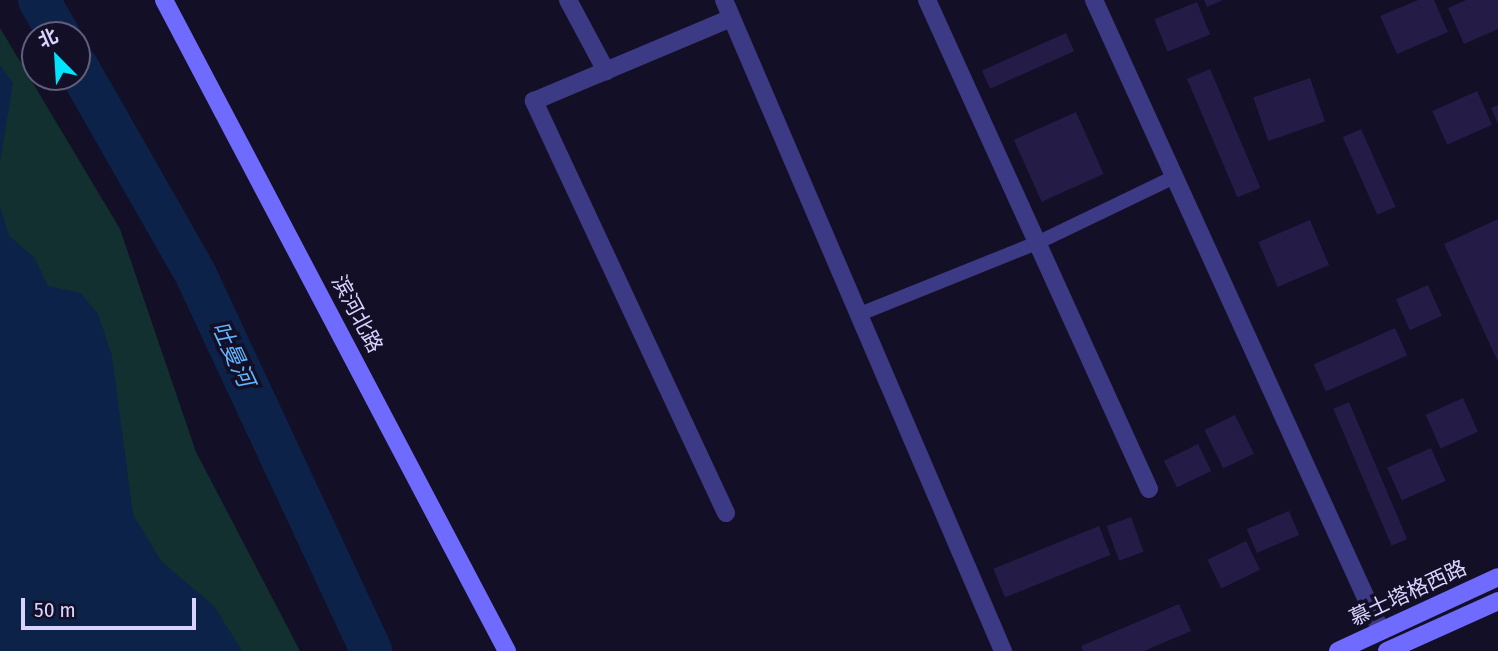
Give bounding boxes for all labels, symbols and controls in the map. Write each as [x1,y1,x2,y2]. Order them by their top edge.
north arrow [21,21,91,91]
text: 北 [35,24,61,53]
street label: 滨河北路 [326,271,388,357]
water label: 吐曼河 [206,317,260,391]
street label: 慕士塔格西路 [1346,555,1470,631]
scale bar [24,584,200,628]
text: 50 m [34,597,76,623]

